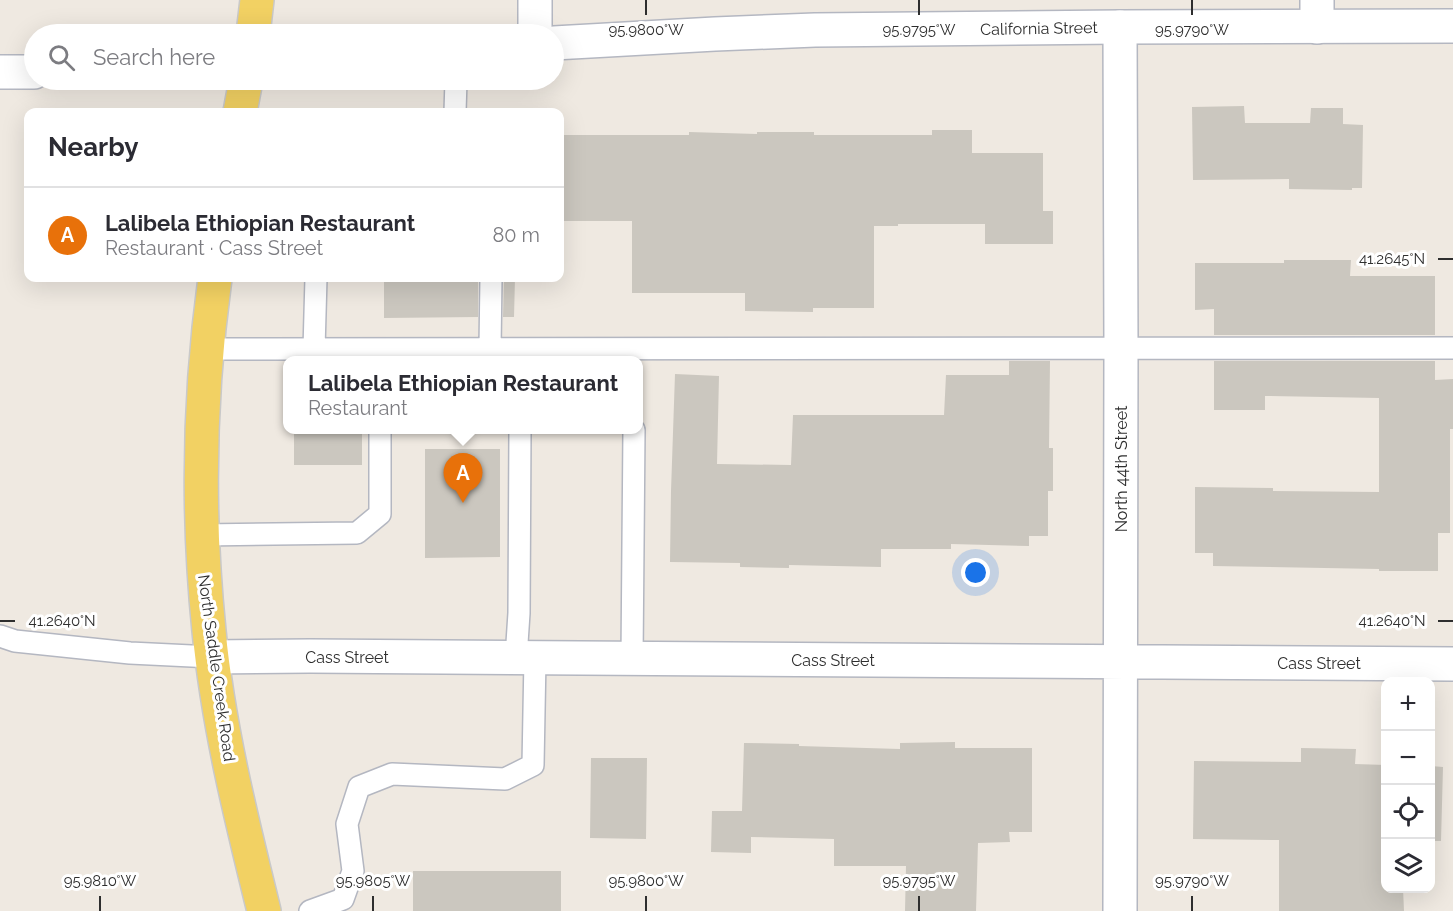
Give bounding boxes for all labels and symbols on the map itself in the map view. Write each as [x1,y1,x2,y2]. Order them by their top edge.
street label: California Street [980,18,1099,39]
text: 95.9800°W [608,21,684,39]
text: 95.9795°W [882,21,956,39]
text: 95.9790°W [1155,21,1229,39]
text: 41.2645°N [1359,250,1425,268]
street label: North 44th Street [1112,405,1131,532]
pin: A [444,454,482,503]
your location [961,558,990,587]
street label: North Saddle Creek Road [194,573,239,763]
text: 41.2640°N [29,612,95,630]
text: 41.2640°N [1359,612,1425,630]
street label: Cass Street [305,648,389,667]
street label: Cass Street [791,651,875,670]
street label: Cass Street [1277,654,1361,673]
text: 95.9810°W [64,872,137,890]
text: 95.9805°W [336,872,411,890]
text: 95.9800°W [608,872,684,890]
text: 95.9795°W [882,872,956,890]
text: 95.9790°W [1155,872,1229,890]

